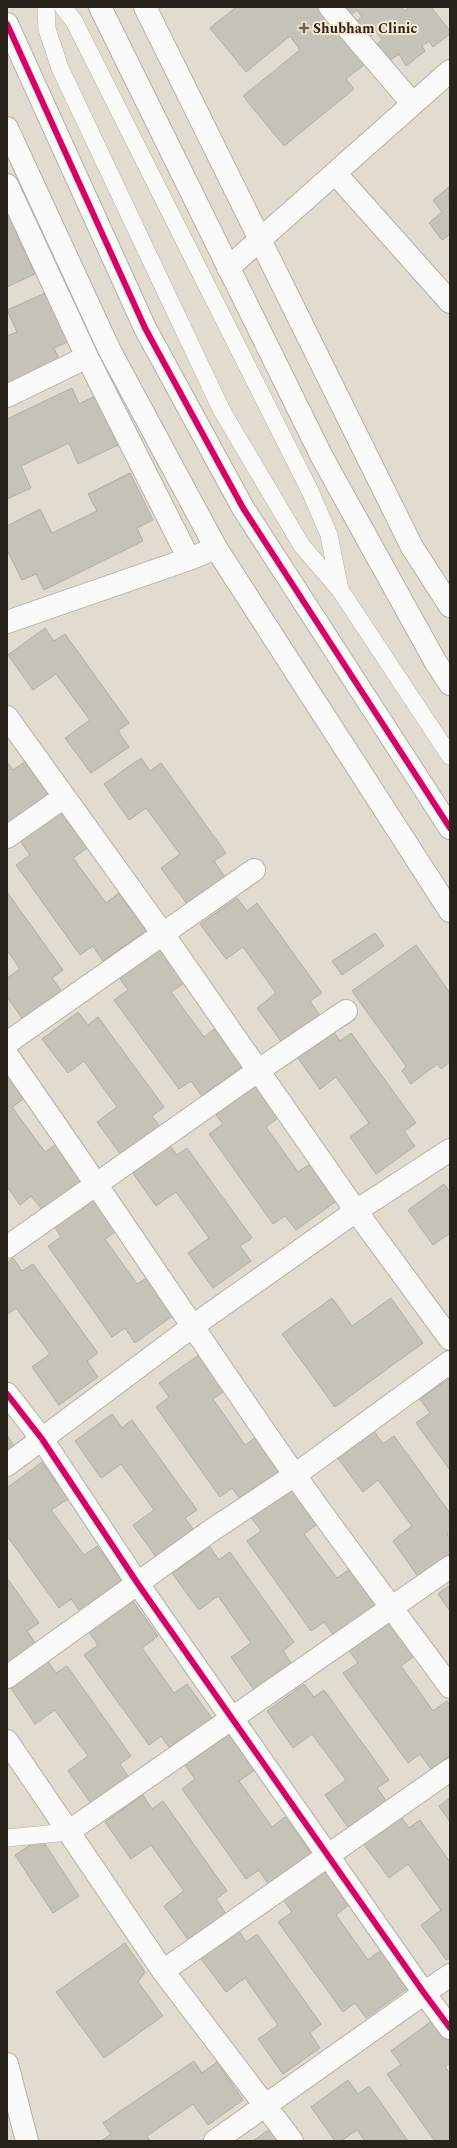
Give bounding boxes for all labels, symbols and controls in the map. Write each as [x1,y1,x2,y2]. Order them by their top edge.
place label: Shubham Clinic [313,18,417,39]
marker: Shubham Clinic [298,22,310,34]

